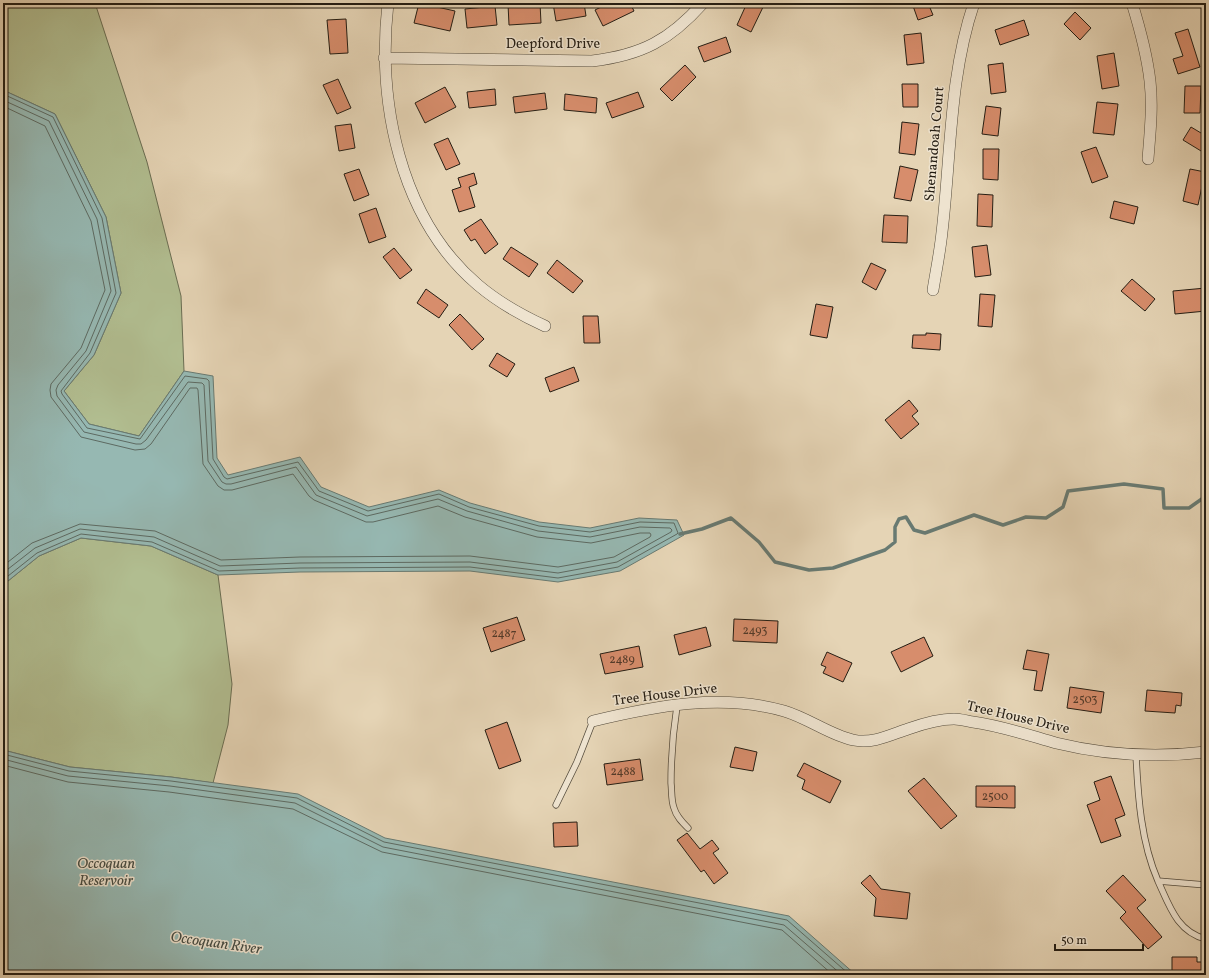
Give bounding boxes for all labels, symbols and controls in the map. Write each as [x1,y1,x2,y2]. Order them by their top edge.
street label: Deepford Drive [506,35,601,54]
street label: Shenandoah Court [921,86,949,202]
house number: 2493 [742,623,768,639]
house number: 2487 [492,626,517,642]
house number: 2489 [609,652,635,668]
street label: Tree House Drive [612,679,719,711]
house number: 2503 [1072,692,1098,708]
street label: Tree House Drive [965,697,1072,739]
house number: 2488 [610,764,636,780]
house number: 2500 [982,789,1008,805]
water label: Occoquan Reservoir [77,854,135,892]
scale bar [1055,926,1143,952]
water label: Occoquan River [169,927,263,961]
text: 50 m [1061,933,1087,949]

